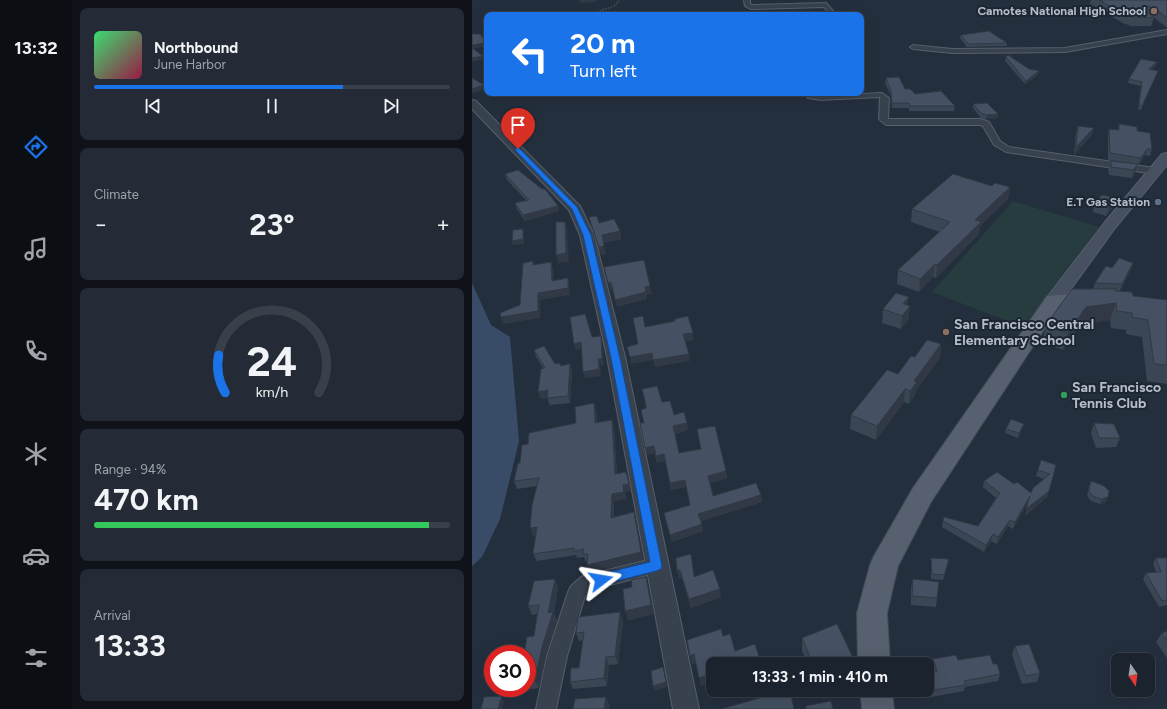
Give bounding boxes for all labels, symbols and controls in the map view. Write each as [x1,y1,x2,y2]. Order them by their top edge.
place label: Camotes National High School [977,4,1146,18]
marker: Camotes National High School [1149,6,1159,16]
text: 20 m [570,26,635,60]
icon: left [504,28,556,80]
text: 13:32 [14,37,58,59]
text: Northbound [154,39,238,57]
text: June Harbor [154,57,226,72]
text: Turn left [570,60,637,82]
icon: previous [142,95,164,117]
icon: pause [261,95,283,117]
icon: next [380,95,402,117]
pin [501,108,535,149]
icon: arrive [507,114,529,136]
icon: directions [22,133,50,161]
text: Climate [94,187,139,202]
place label: E.T Gas Station [1066,195,1150,209]
marker: E.T Gas Station [1153,197,1163,207]
text: 23° [249,206,295,243]
text: − [94,211,108,238]
text: + [436,211,450,238]
icon: music [22,235,50,263]
place label: San Francisco Central Elementary School [954,316,1094,349]
marker: San Francisco Central Elementary School [941,327,951,337]
text: 24 [247,335,297,385]
icon: phone [22,337,50,365]
place label: San Francisco Tennis Club [1072,379,1161,412]
text: km/h [256,382,288,400]
marker: San Francisco Tennis Club [1059,390,1069,400]
icon: climate [22,440,50,468]
text: Range · 94% [94,462,166,477]
text: 470 km [94,481,199,518]
icon: car [22,542,50,570]
position arrow [580,559,622,601]
text: Arrival [94,608,131,623]
text: 13:33 [94,627,166,664]
icon: filters [22,644,50,672]
speed limit sign: 30 [484,645,536,697]
north arrow [1111,653,1155,697]
map controls [1111,653,1155,697]
text: 13:33 · 1 min · 410 m [752,668,888,686]

